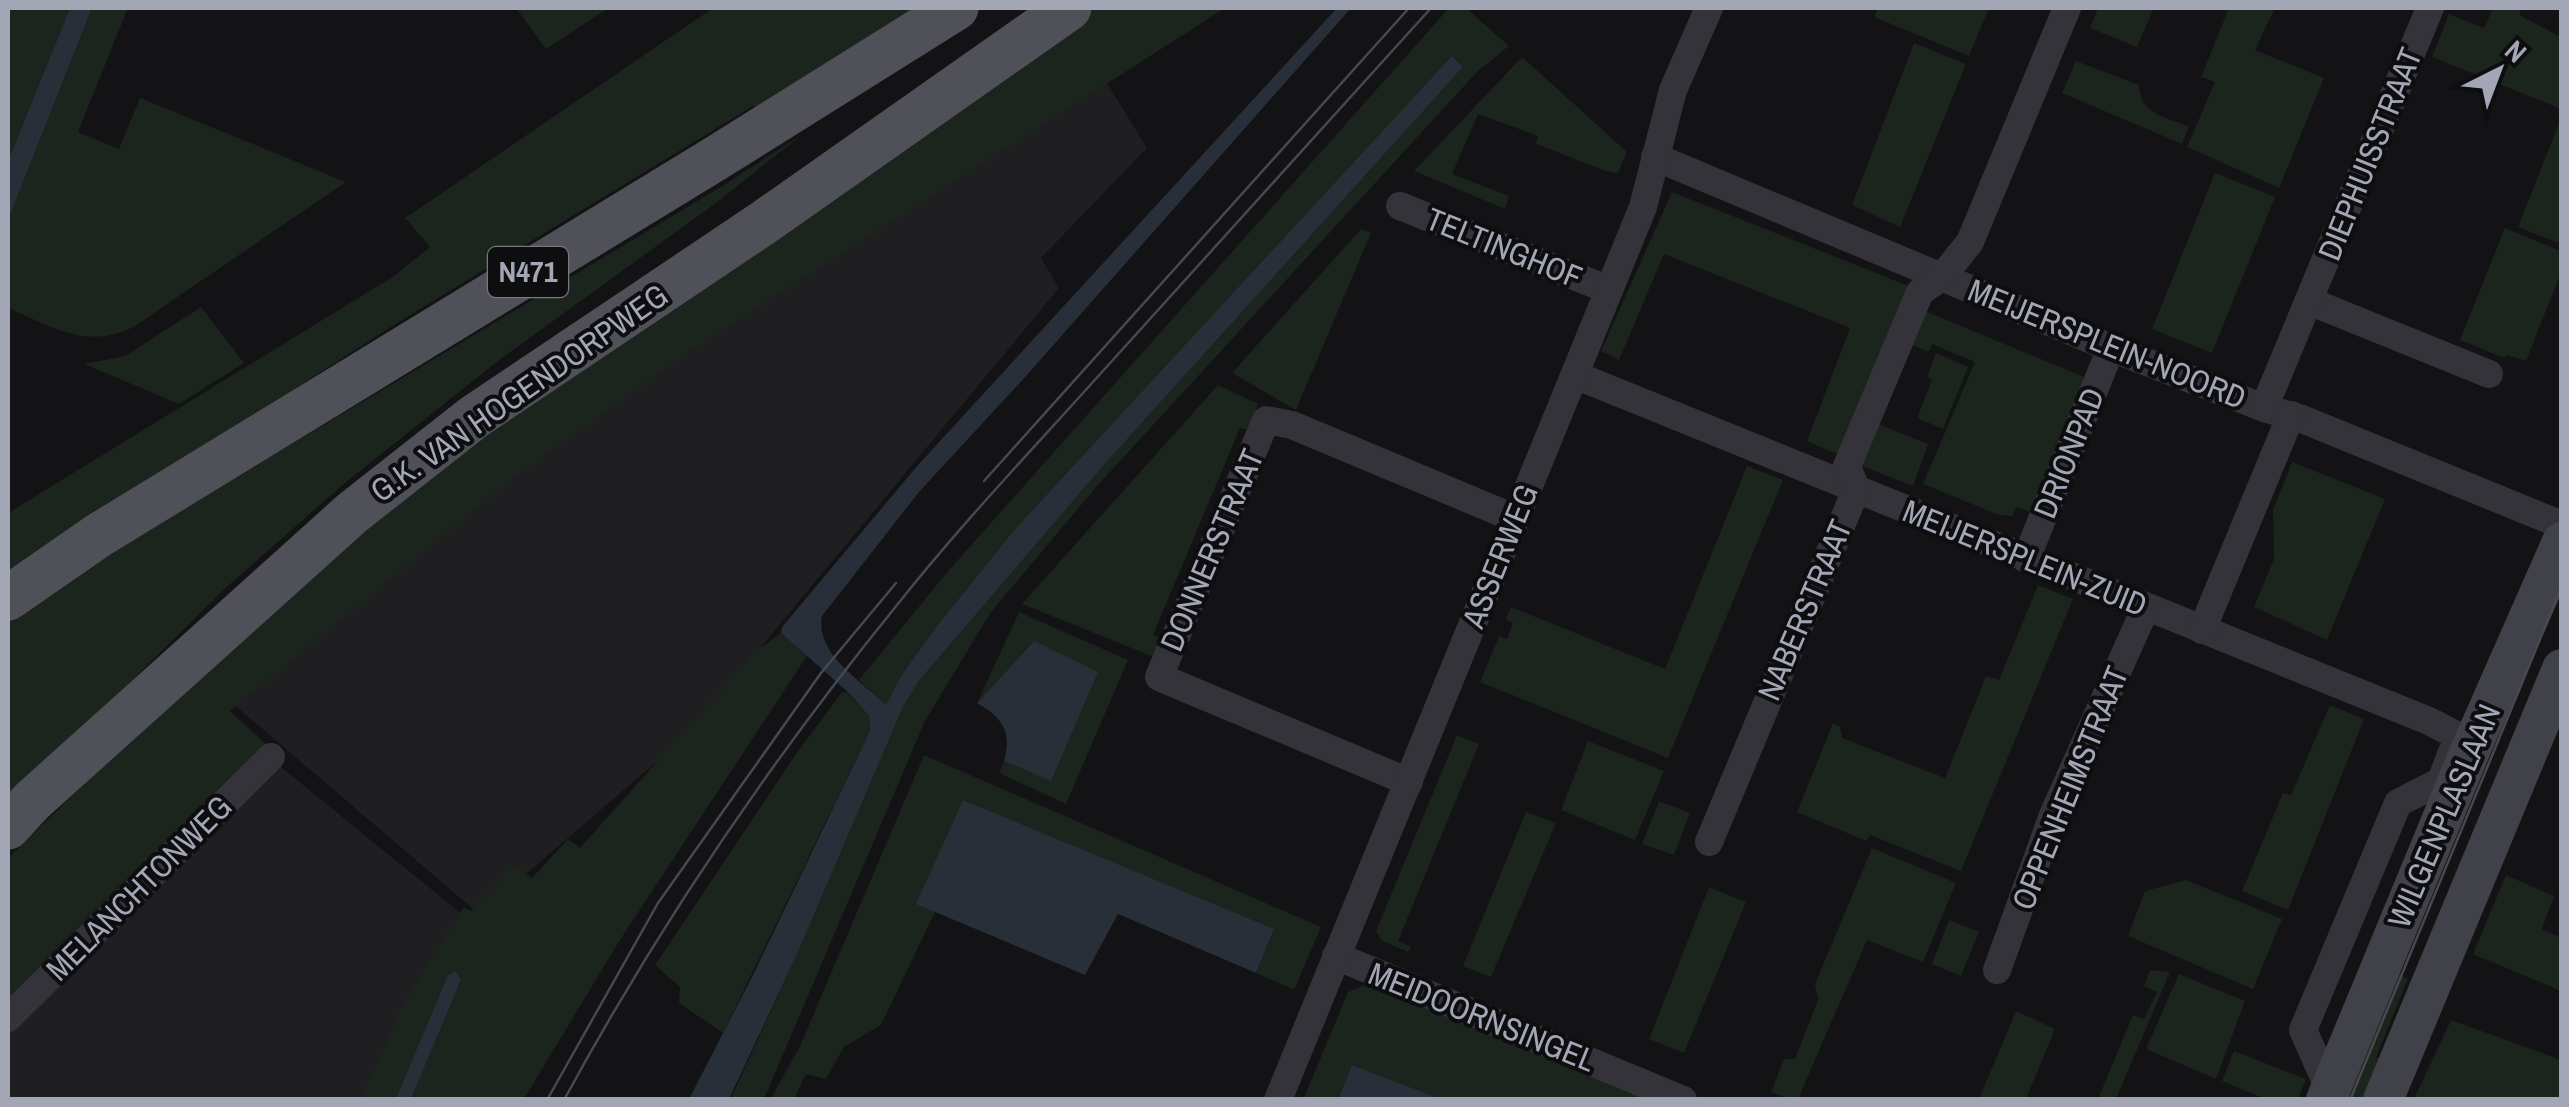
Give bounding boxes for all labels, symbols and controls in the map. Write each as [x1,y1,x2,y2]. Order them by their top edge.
north arrow [2449,20,2549,120]
text: N [2497,32,2535,71]
street label: DIEPHUISSTRAAT [2307,41,2432,266]
street label: TELTINGHOF [1420,197,1588,298]
road number: N471 [488,247,568,297]
street label: MEIJERSPLEIN-NOORD [1962,268,2252,419]
street label: G.K. VAN HOGENDORPWEG [361,273,676,512]
street label: DRIONPAD [2023,381,2114,524]
street label: DONNERSTRAAT [1150,442,1273,657]
street label: ASSERWEG [1451,478,1548,635]
street label: MEIJERSPLEIN-ZUID [1897,489,2154,626]
street label: NABERSTRAAT [1747,513,1862,707]
street label: OPPENHEIMSTRAAT [2001,660,2138,916]
street label: WILGENPLASLAAN [2377,697,2510,934]
street label: MELANCHTONWEG [36,785,241,990]
street label: MEIDOORNSINGEL [1363,952,1602,1082]

